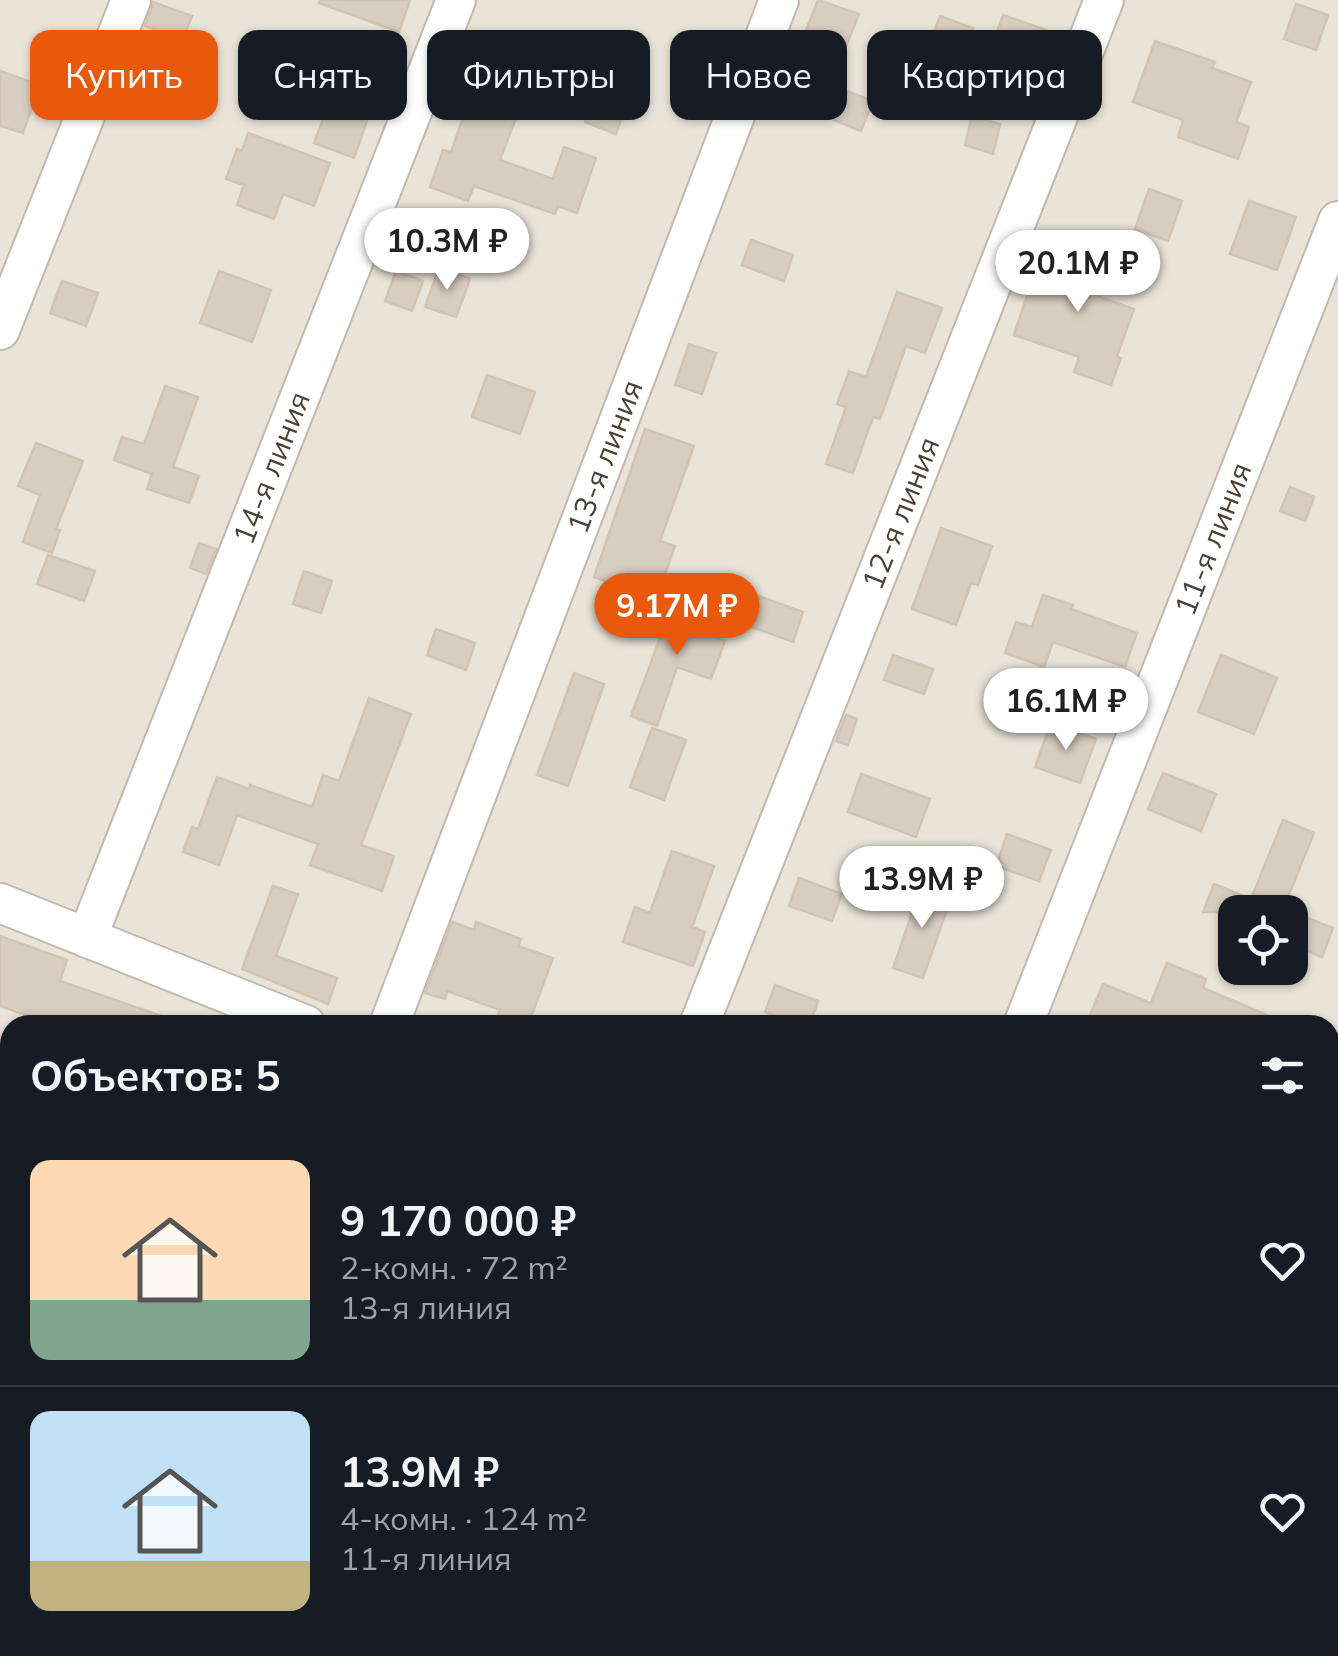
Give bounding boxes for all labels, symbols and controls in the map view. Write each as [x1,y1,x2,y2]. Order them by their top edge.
chip: Купить [30,30,218,120]
chip: Снять [238,30,407,120]
chip: Фильтры [427,30,650,120]
chip: Новое [670,30,847,120]
chip: Квартира [867,30,1102,120]
pin: 10.3M ₽ [355,208,539,293]
text: 10.3M ₽ [386,220,508,260]
pin: 20.1M ₽ [986,230,1170,315]
text: 20.1M ₽ [1017,242,1139,282]
street label: 13-я линия [558,374,651,538]
street label: 14-я линия [224,386,318,550]
street label: 12-я линия [853,431,947,595]
street label: 11-я линия [1165,457,1260,620]
pin: 9.17M ₽ [585,573,769,658]
text: 9.17M ₽ [616,585,738,625]
pin: 16.1M ₽ [974,668,1158,753]
text: 16.1M ₽ [1005,680,1127,720]
pin: 13.9M ₽ [830,846,1014,931]
text: 13.9M ₽ [861,858,983,898]
map controls [1218,895,1308,985]
button: locate [1218,895,1308,985]
icon: filters [1255,1048,1310,1103]
text: Объектов: 5 [30,1049,280,1102]
text: 9 170 000 ₽ [340,1194,576,1247]
icon: home [110,1200,230,1320]
icon: heart [1255,1233,1310,1288]
text: 2-комн. · 72 m² [340,1247,568,1287]
text: 13-я линия [340,1287,512,1327]
text: 13.9M ₽ [340,1445,499,1498]
icon: home [110,1451,230,1571]
icon: heart [1255,1484,1310,1539]
text: 4-комн. · 124 m² [340,1498,587,1538]
text: 11-я линия [340,1538,512,1578]

